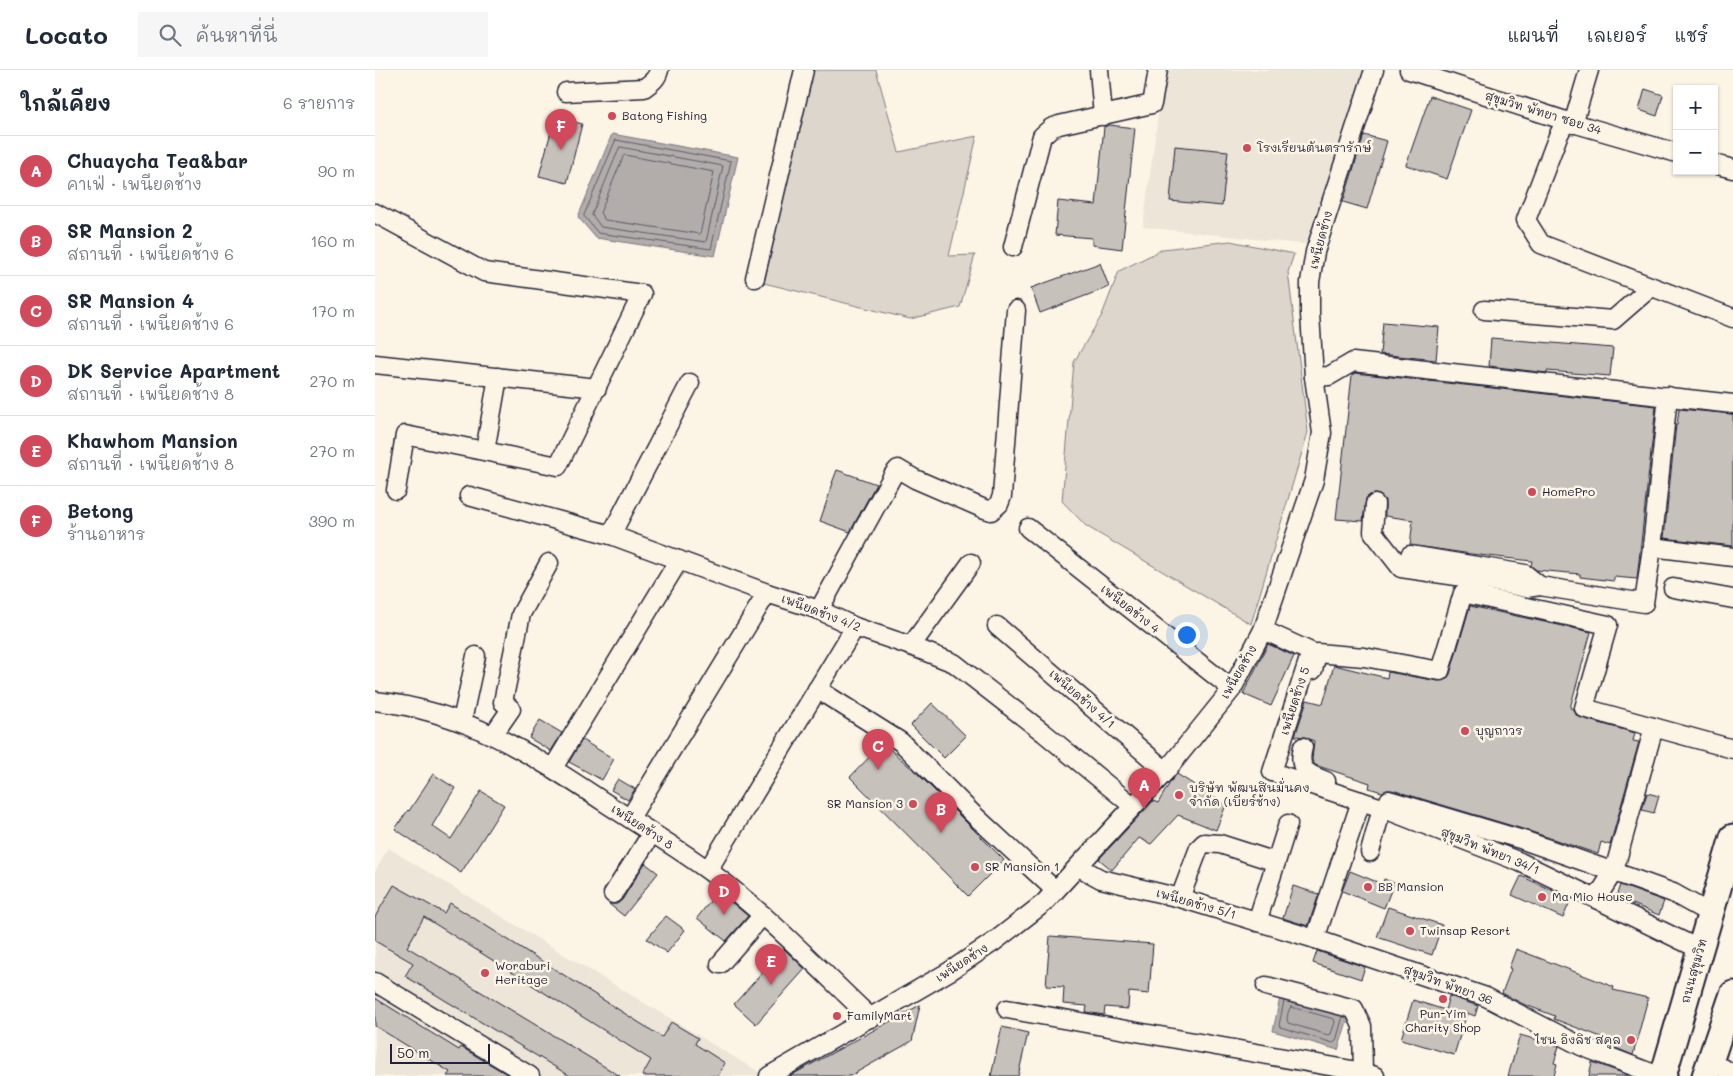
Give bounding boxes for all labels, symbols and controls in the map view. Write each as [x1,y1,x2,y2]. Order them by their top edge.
search box [138,12,488,57]
text: Locato [25,19,108,50]
icon: search [156,21,184,49]
text: ค้นหาที่นี่ [196,22,278,47]
text: แผนที่ [1508,23,1559,47]
text: เลเยอร์ [1587,23,1647,47]
text: แชร์ [1675,23,1708,47]
map controls [1673,85,1718,175]
button: + [1673,85,1718,130]
street label: สุขุมวิท พัทยา ซอย 34 [1482,87,1603,140]
text: ใกล้เคียง [20,89,111,116]
text: 6 รายการ [283,92,355,113]
place label: Batong Fishing [622,107,707,123]
pin: F [545,109,577,150]
marker: Batong Fishing [606,110,618,122]
button: − [1673,130,1718,175]
place label: โรงเรียนตันตรารักษ์ [1256,139,1371,155]
marker: โรงเรียนตันตรารักษ์ [1241,142,1253,154]
text: Chuaycha Tea&bar [67,148,248,173]
text: A [30,160,42,181]
text: 90 m [318,160,355,181]
text: คาเฟ่ · เพนียดช้าง [67,173,202,194]
street label: เพนียดช้าง [1305,209,1335,271]
text: SR Mansion 2 [67,218,193,243]
text: B [31,230,41,251]
text: 160 m [310,230,355,251]
text: สถานที่ · เพนียดช้าง 6 [67,243,234,264]
text: SR Mansion 4 [67,288,194,313]
text: C [30,300,42,321]
text: 170 m [311,300,355,321]
text: สถานที่ · เพนียดช้าง 6 [67,313,234,334]
text: DK Service Apartment [67,358,280,383]
text: D [30,370,42,391]
text: 270 m [309,370,355,391]
text: สถานที่ · เพนียดช้าง 8 [67,383,234,404]
text: Khawhom Mansion [67,428,238,453]
text: E [31,440,41,461]
text: 270 m [309,440,355,461]
text: สถานที่ · เพนียดช้าง 8 [67,453,234,474]
place label: HomePro [1542,483,1595,499]
marker: HomePro [1526,486,1538,498]
text: Betong [67,498,133,523]
text: F [31,510,41,531]
text: 390 m [308,510,355,531]
text: ร้านอาหาร [67,523,145,544]
street label: เพนียดช้าง 4 [1098,580,1163,636]
street label: เพนียดช้าง 4/2 [779,590,863,635]
your location [1174,622,1200,648]
street label: เพนียดช้าง [1216,642,1260,701]
street label: เพนียดช้าง 4/1 [1046,665,1119,731]
street label: เพนียดช้าง 5 [1276,665,1313,737]
place label: บุญถาวร [1475,722,1522,741]
marker: บุญถาวร [1459,725,1471,737]
pin: C [862,729,894,770]
pin: A [1128,768,1160,809]
place label: บริษัท พัฒนสินมั่นคง จำกัด (เบียร์ช้าง) [1189,777,1309,809]
marker: บริษัท พัฒนสินมั่นคง จำกัด (เบียร์ช้าง) [1173,789,1185,801]
pin: B [925,792,957,833]
place label: SR Mansion 3 [827,795,903,811]
marker: SR Mansion 3 [907,798,919,810]
street label: เพนียดช้าง 8 [609,800,677,852]
street label: สุขุมวิท พัทยา 34/1 [1437,823,1542,880]
place label: SR Mansion 1 [985,858,1059,874]
marker: SR Mansion 1 [969,861,981,873]
pin: D [708,874,740,915]
place label: BB Mansion [1378,878,1444,894]
marker: BB Mansion [1362,881,1374,893]
street label: เพนียดช้าง 5/1 [1155,884,1238,922]
place label: Ma Mio House [1552,888,1633,904]
marker: Ma Mio House [1536,891,1548,903]
place label: Twinsap Resort [1420,922,1510,938]
marker: Twinsap Resort [1404,925,1416,937]
street label: ถนนสุขุมวิท [1676,936,1713,1006]
street label: เพนียดช้าง [932,939,991,985]
pin: E [755,944,787,985]
place label: Woraburi Heritage [495,957,550,987]
street label: สุขุมวิท พัทยา 36 [1401,961,1495,1010]
marker: Woraburi Heritage [479,967,491,979]
marker: Pun-Yim Charity Shop [1437,993,1449,1005]
place label: Pun-Yim Charity Shop [1405,1005,1481,1035]
place label: FamilyMart [847,1007,912,1023]
marker: FamilyMart [831,1010,843,1022]
place label: ไชน อิงลิช สคูล [1534,1031,1621,1049]
marker: ไชน อิงลิช สคูล [1625,1034,1637,1046]
scale bar [390,1041,490,1064]
text: 50 m [397,1043,429,1062]

